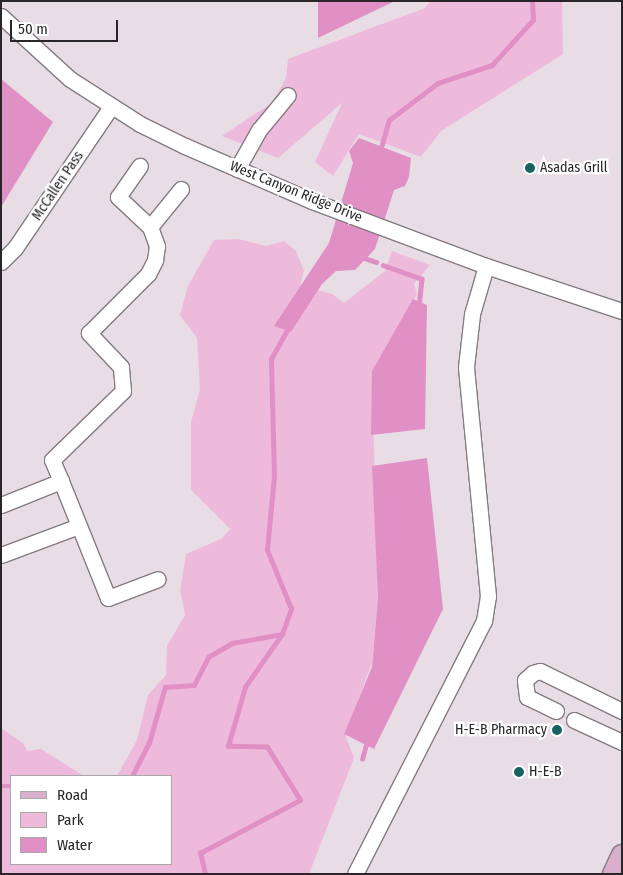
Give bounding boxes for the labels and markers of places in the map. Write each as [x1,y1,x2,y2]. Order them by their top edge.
place label: Asadas Grill [540,160,607,176]
marker: Asadas Grill [524,162,536,174]
place label: H-E-B Pharmacy [455,722,547,738]
marker: H-E-B Pharmacy [551,724,563,736]
place label: H-E-B [529,764,562,780]
marker: H-E-B [513,766,525,778]

